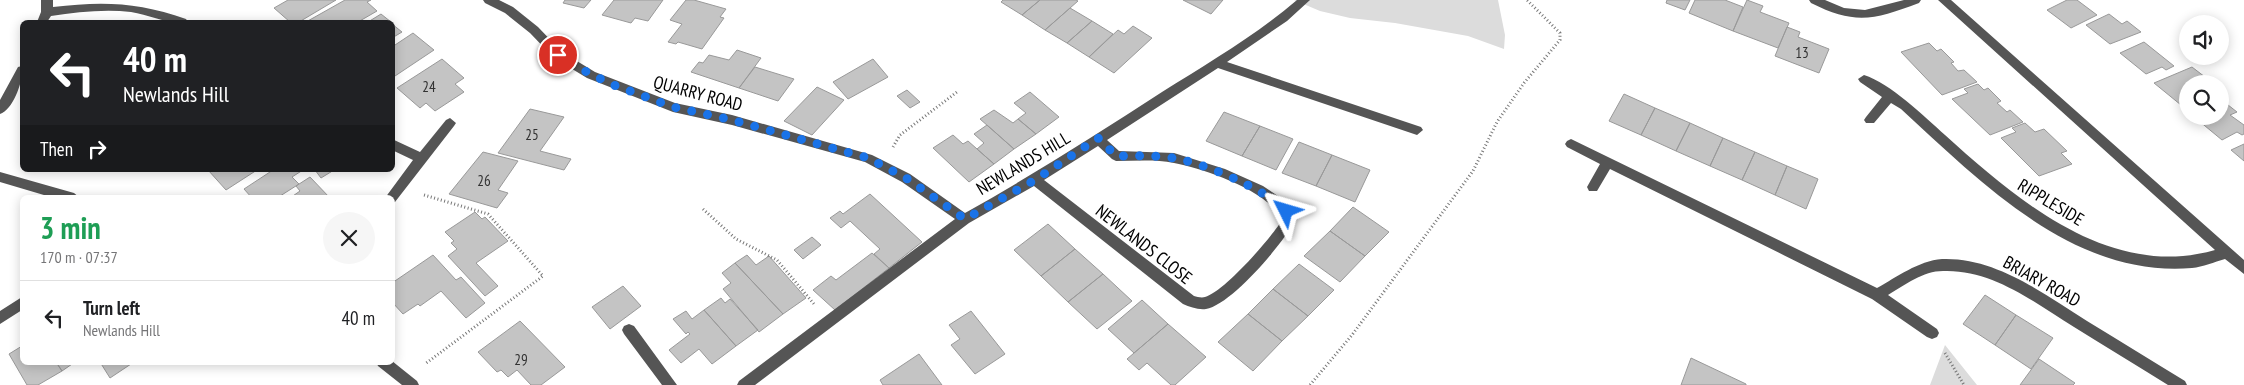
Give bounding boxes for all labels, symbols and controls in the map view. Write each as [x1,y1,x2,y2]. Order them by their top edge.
map controls [2179,15,2229,125]
button: sound [2179,15,2229,65]
pin [537,34,579,76]
text: 40 m [123,36,187,82]
icon: left [40,40,105,105]
icon: arrive [544,41,572,69]
house number: 13 [1795,43,1809,62]
street label: QUARRY ROAD [651,70,745,116]
button: search [2179,75,2229,125]
house number: 24 [422,77,436,96]
text: Newlands Hill [123,80,229,108]
house number: 25 [525,125,539,144]
street label: NEWLANDS HILL [972,126,1074,200]
icon: right [83,135,111,163]
text: Then [40,137,73,161]
house number: 26 [477,171,491,190]
street label: RIPPLESIDE [2014,173,2088,231]
position arrow [1259,184,1311,236]
street label: NEWLANDS CLOSE [1091,199,1197,289]
text: 3 min [40,208,101,247]
button: close [323,212,375,264]
text: 170 m · 07:37 [40,247,118,267]
street label: BRIARY ROAD [1999,250,2085,312]
text: Turn left [83,296,140,320]
icon: left [40,304,68,332]
text: 40 m [342,306,375,330]
text: Newlands Hill [83,320,160,340]
house number: 29 [514,350,528,369]

